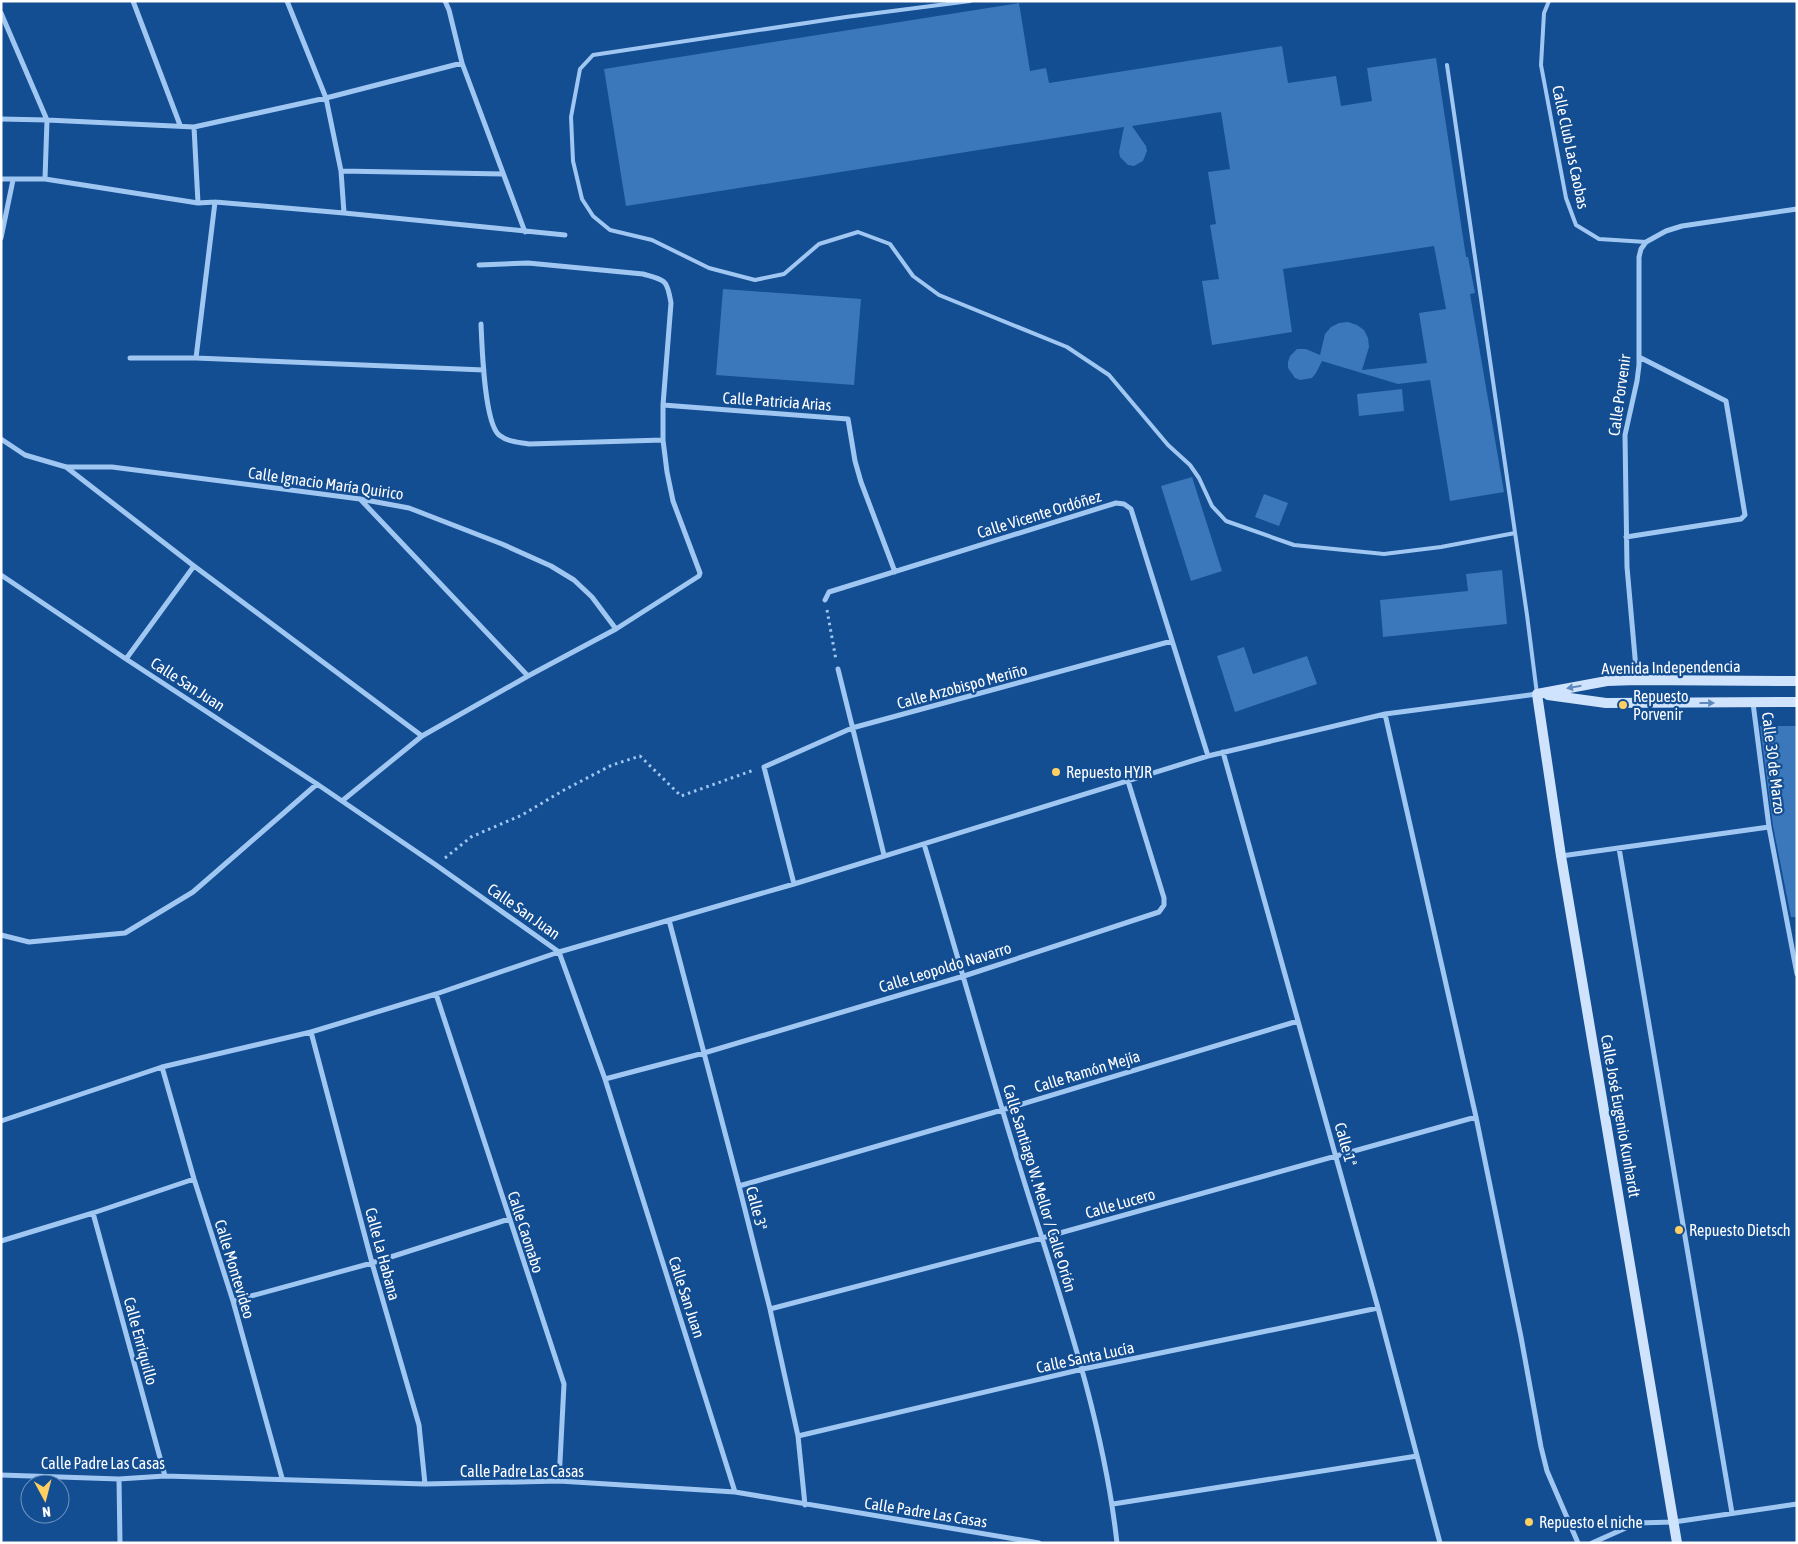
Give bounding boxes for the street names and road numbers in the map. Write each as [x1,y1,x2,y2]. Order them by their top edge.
street label: Calle Club Las Caobas [1549,84,1593,211]
street label: Calle Porvenir [1604,353,1634,437]
street label: Calle Patricia Arias [722,388,832,414]
street label: Calle Ignacio María Quirico [247,463,405,504]
street label: Calle Vicente Ordóñez [975,487,1103,541]
street label: Calle San Juan [148,653,228,715]
street label: Avenida Independencia [1601,657,1741,678]
street label: Calle Arzobispo Meriño [895,660,1029,713]
street label: Calle 30 de Marzo [1759,711,1789,815]
street label: Calle San Juan [484,879,564,943]
street label: Calle Leopoldo Navarro [877,938,1014,997]
street label: Calle José Eugenio Kunhardt [1597,1033,1644,1199]
street label: Calle Ramón Mejía [1032,1046,1142,1097]
street label: Calle Santiago W. Mellor / Calle Orión [999,1082,1080,1294]
street label: Calle 1ª [1331,1120,1361,1168]
street label: Calle 3ª [743,1184,771,1232]
street label: Calle Lucero [1083,1184,1157,1222]
street label: Calle Caonabo [504,1189,548,1275]
street label: Calle La Habana [362,1206,404,1302]
street label: Calle Montevideo [211,1217,259,1321]
street label: Calle San Juan [665,1254,709,1340]
street label: Calle Enriquillo [120,1295,161,1387]
street label: Calle Santa Lucía [1034,1338,1136,1376]
street label: Calle Padre Las Casas [41,1454,165,1472]
street label: Calle Padre Las Casas [460,1462,584,1480]
street label: Calle Padre Las Casas [863,1493,989,1531]

